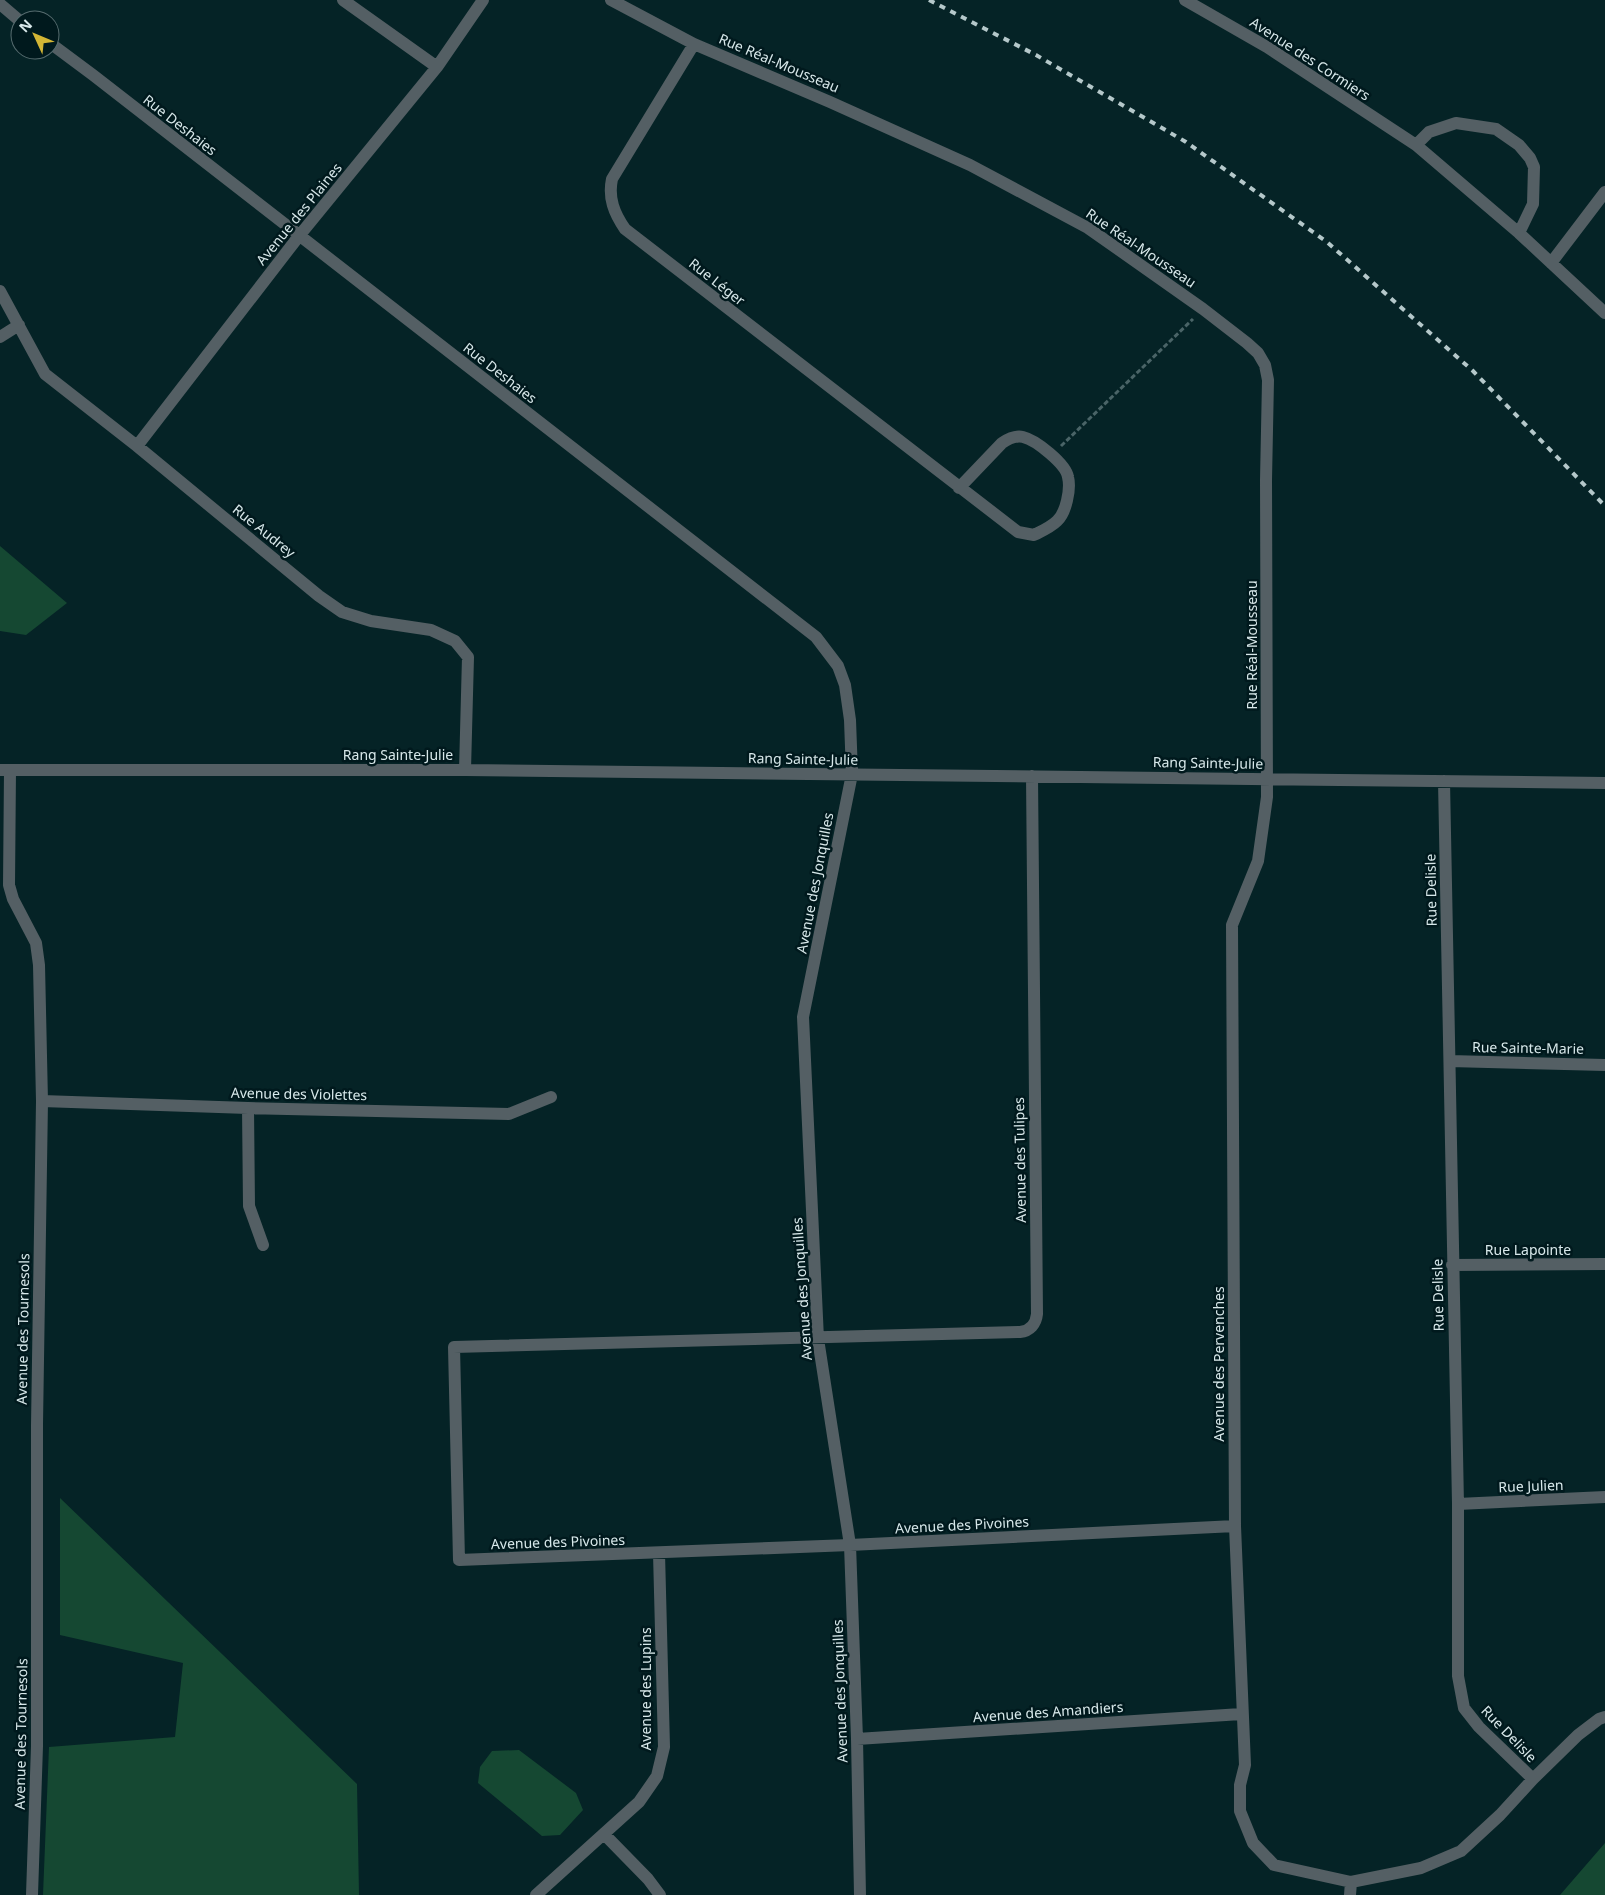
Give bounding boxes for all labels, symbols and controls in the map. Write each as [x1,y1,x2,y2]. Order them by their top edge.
north arrow [10,10,60,60]
street label: Avenue des Cormiers [1246,13,1374,105]
text: N [14,15,36,36]
street label: Rue Réal-Mousseau [716,29,842,97]
street label: Rue Deshaies [140,90,221,159]
street label: Avenue des Plaines [251,158,346,269]
street label: Rue Réal-Mousseau [1082,204,1200,292]
street label: Rue Léger [685,254,749,310]
street label: Rue Deshaies [460,338,541,407]
street label: Rue Audrey [229,500,300,562]
street label: Rue Réal-Mousseau [1242,580,1261,710]
street label: Rang Sainte-Julie [343,745,453,764]
street label: Rang Sainte-Julie [748,748,858,769]
street label: Rang Sainte-Julie [1153,752,1263,773]
street label: Avenue des Jonquilles [792,810,838,955]
street label: Rue Delisle [1420,854,1441,926]
street label: Rue Sainte-Marie [1472,1037,1584,1058]
street label: Avenue des Violettes [231,1083,368,1104]
street label: Avenue des Tulipes [1009,1097,1030,1223]
street label: Avenue des Jonquilles [787,1217,816,1361]
street label: Rue Lapointe [1485,1240,1571,1259]
street label: Avenue des Tournesols [12,1253,33,1405]
street label: Rue Delisle [1427,1259,1448,1331]
street label: Avenue des Pervenches [1209,1286,1228,1442]
street label: Rue Julien [1498,1475,1564,1496]
street label: Avenue des Pivoines [894,1511,1030,1537]
street label: Avenue des Pivoines [491,1530,626,1553]
street label: Avenue des Jonquilles [827,1619,851,1763]
street label: Avenue des Lupins [636,1627,655,1751]
street label: Avenue des Tournesols [10,1658,31,1810]
street label: Avenue des Amandiers [972,1697,1124,1726]
street label: Rue Delisle [1477,1701,1541,1766]

